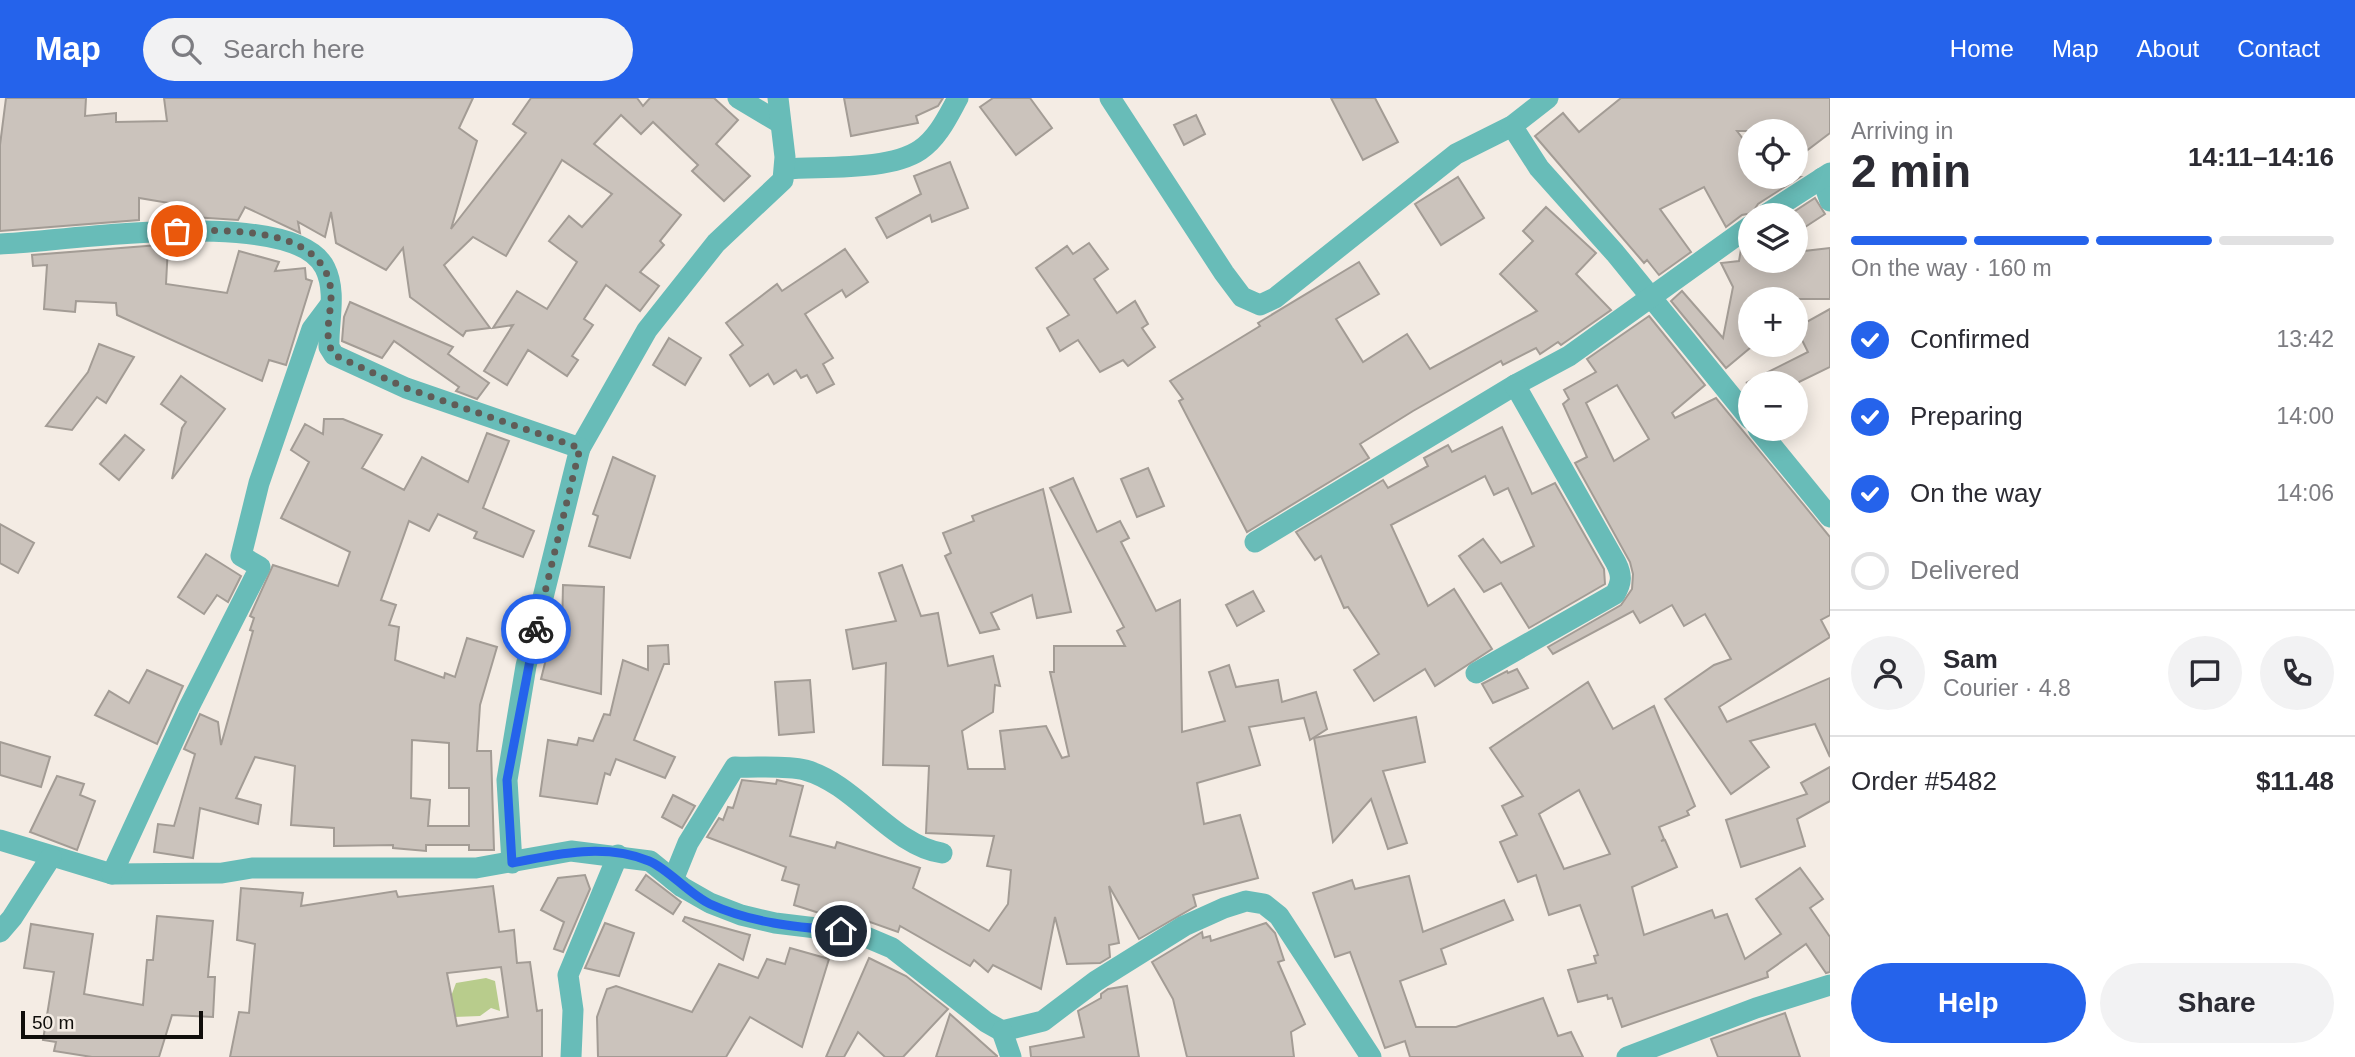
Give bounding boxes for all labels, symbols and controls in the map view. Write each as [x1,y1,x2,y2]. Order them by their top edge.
search box [143,18,633,81]
text: Map [35,30,101,67]
icon: search [167,30,205,68]
text: Search here [223,34,365,64]
text: Home [1950,35,2014,62]
text: Map [2052,35,2099,62]
text: About [2137,35,2199,62]
text: Contact [2237,35,2320,62]
text: Arriving in [1851,118,1953,144]
map controls [1738,119,1808,441]
button: locate [1738,119,1808,189]
text: 14:11–14:16 [2188,142,2334,172]
text: 2 min [1851,145,1971,197]
pin [147,201,207,261]
button: layers [1738,203,1808,273]
icon: bag [158,212,196,250]
text: On the way · 160 m [1851,255,2052,281]
button: + [1738,287,1808,357]
icon: check [1851,321,1889,359]
text: Confirmed [1910,324,2030,354]
text: 13:42 [2276,326,2334,352]
button: − [1738,371,1808,441]
icon: check [1851,398,1889,436]
text: Preparing [1910,401,2023,431]
text: 14:00 [2276,403,2334,429]
icon: check [1851,475,1889,513]
text: On the way [1910,478,2042,508]
text: 14:06 [2276,480,2334,506]
text: Delivered [1910,555,2020,585]
courier [501,594,571,664]
icon: bike [517,610,555,648]
button: person [1851,636,1925,710]
button: chat [2168,636,2242,710]
button: phone [2260,636,2334,710]
text: Sam [1943,644,1998,674]
text: Courier · 4.8 [1943,675,2071,701]
text: Order #5482 [1851,766,1997,796]
text: $11.48 [2256,766,2334,796]
pin [811,901,871,961]
icon: home [822,912,860,950]
button: Help [1851,963,2086,1043]
button: Share [2100,963,2334,1043]
scale bar [21,1008,203,1040]
text: 50 m [32,1012,74,1033]

